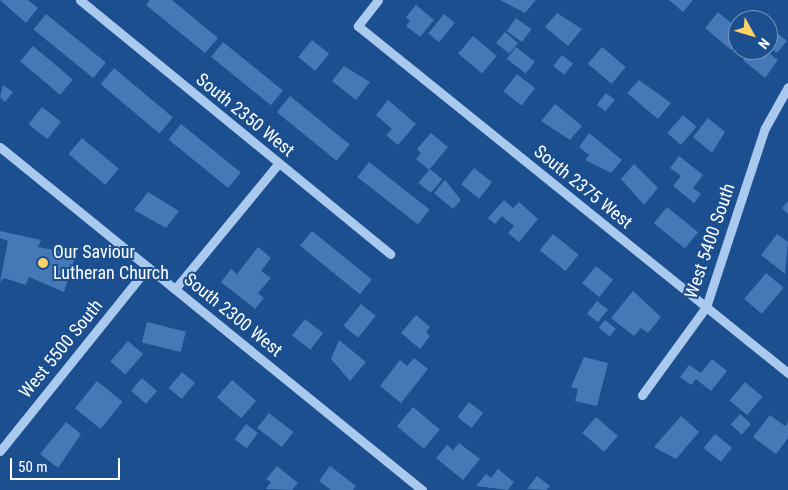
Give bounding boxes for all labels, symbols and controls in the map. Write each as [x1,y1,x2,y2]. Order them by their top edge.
north arrow [728,10,778,60]
text: N [755,35,773,52]
street label: South 2350 West [191,69,299,161]
street label: South 2375 West [529,141,637,233]
street label: West 5400 South [680,181,740,301]
place label: Our Saviour Lutheran Church [53,242,169,284]
marker: Our Saviour Lutheran Church [37,257,49,269]
street label: South 2300 West [179,269,287,361]
street label: West 5500 South [15,295,107,403]
scale bar [12,448,122,480]
text: 50 m [18,458,48,476]

